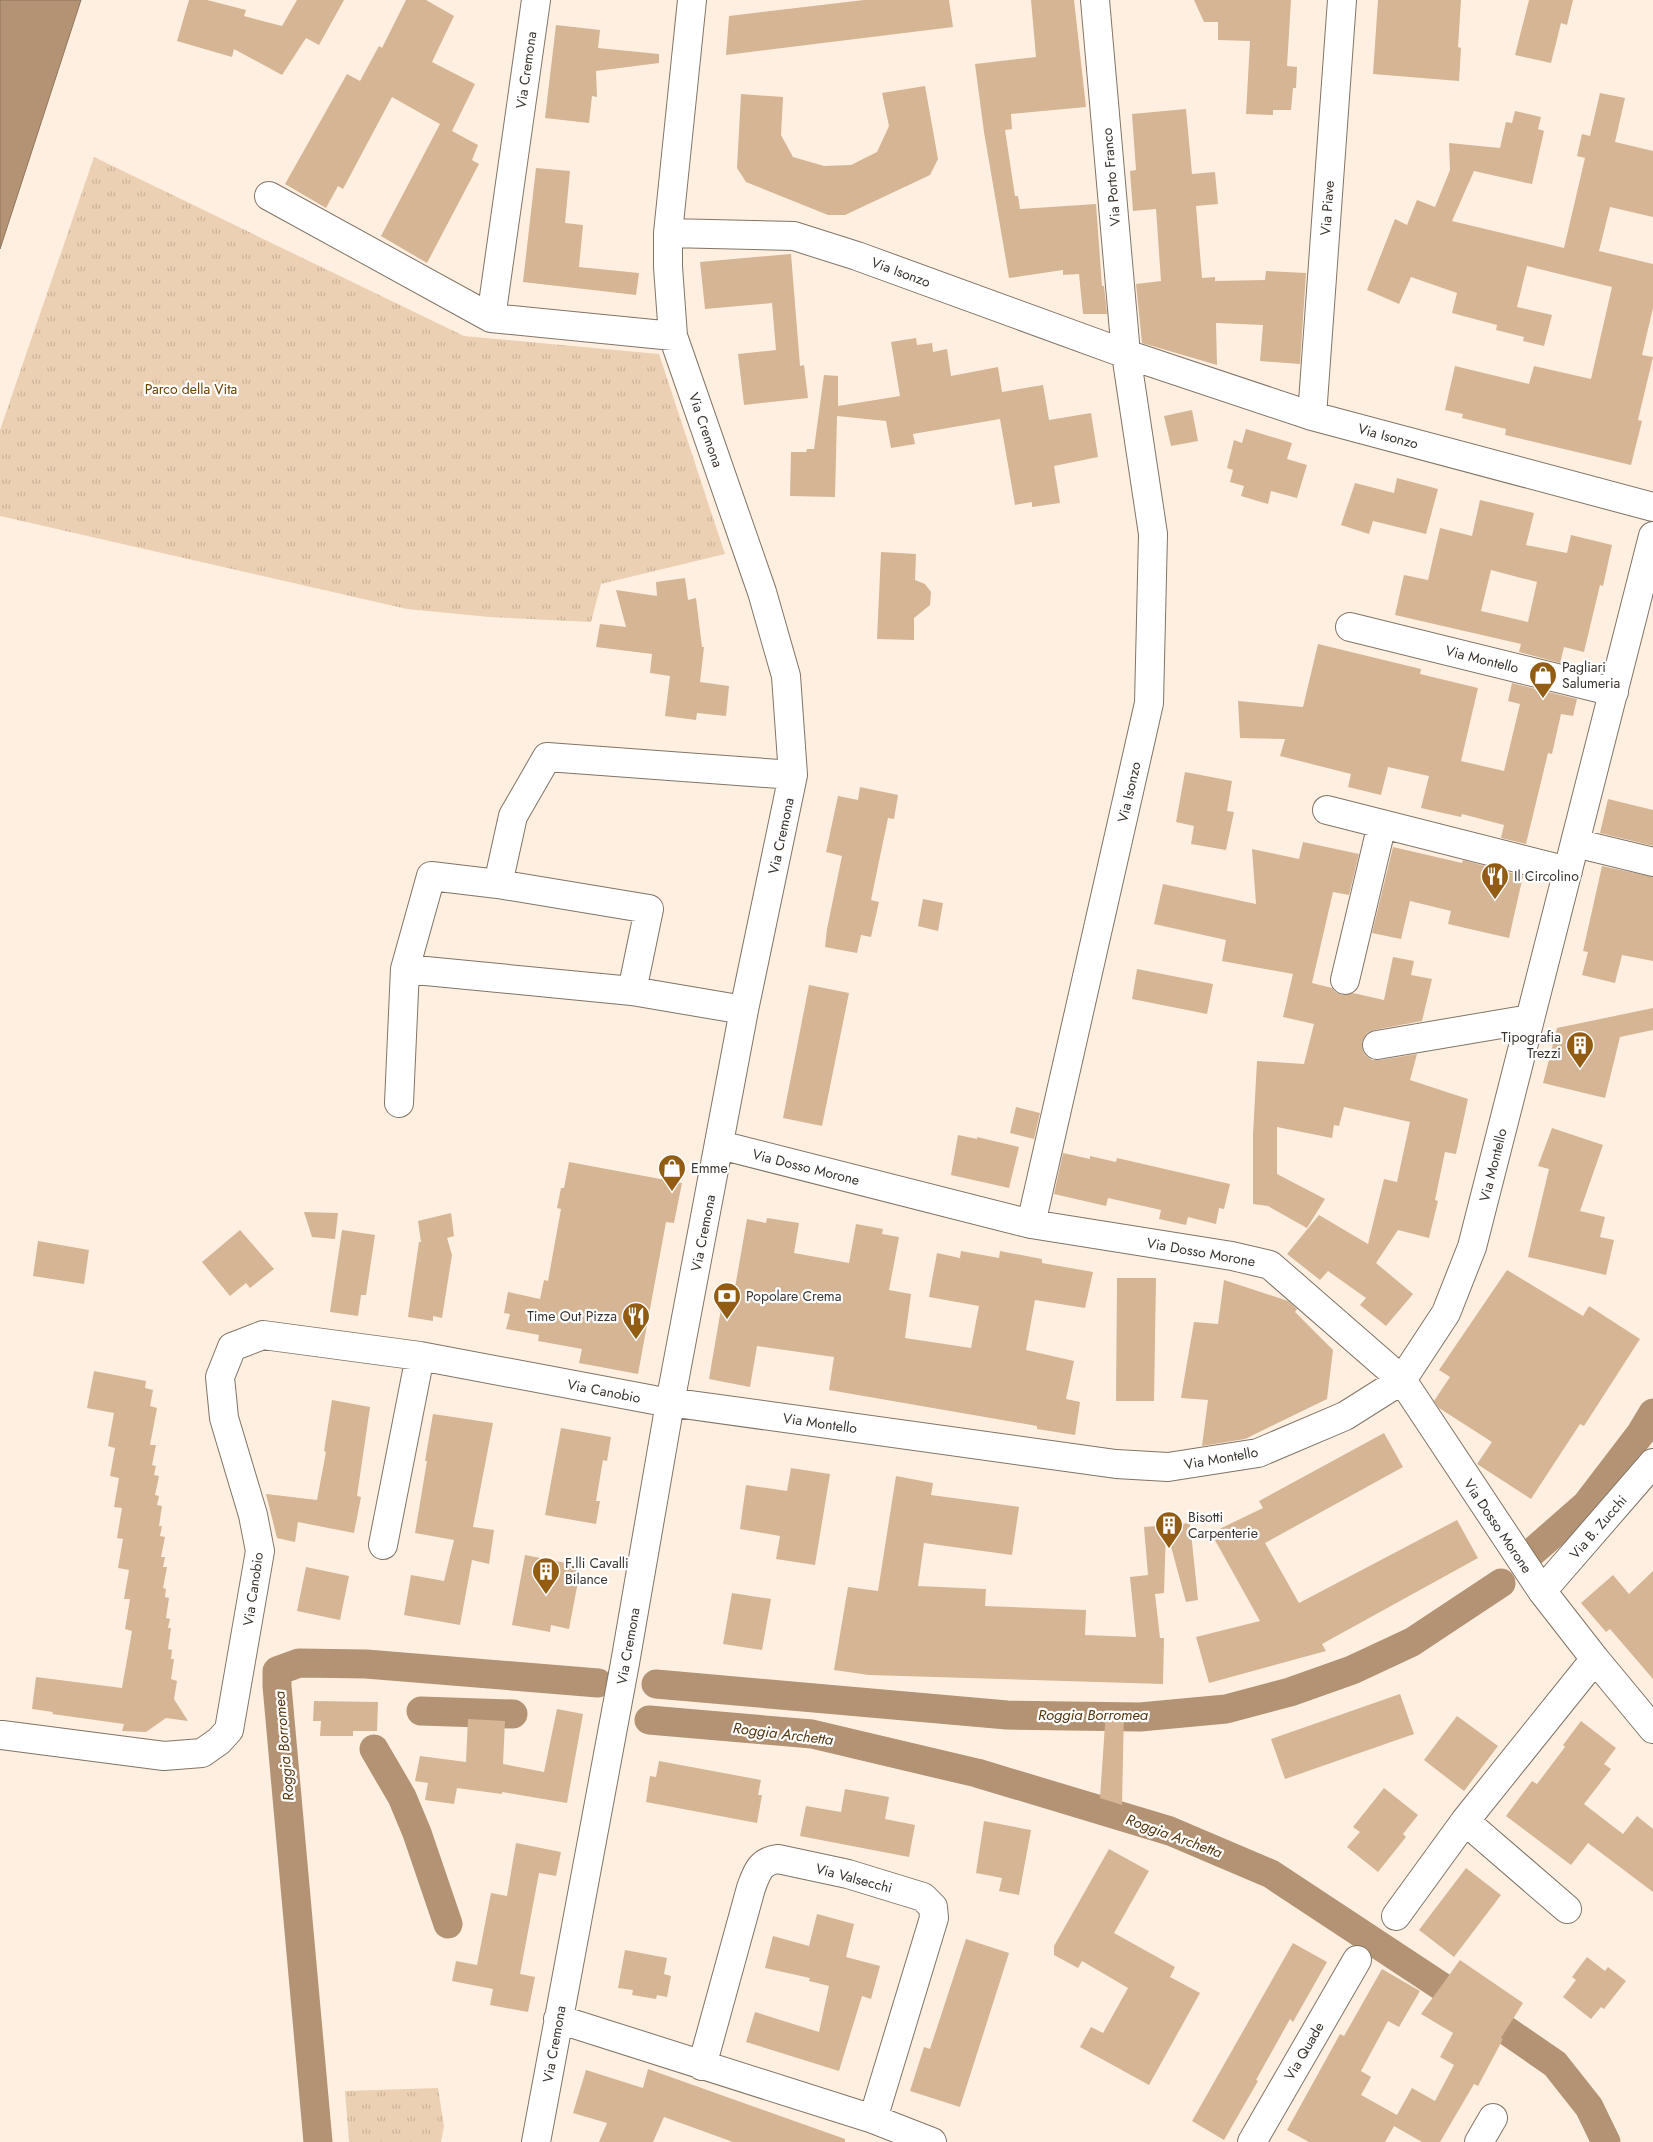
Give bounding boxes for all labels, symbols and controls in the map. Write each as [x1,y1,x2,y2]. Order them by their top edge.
street label: Via Cremona [511,30,541,110]
street label: Via Porto Franco [1097,127,1125,227]
street label: Via Piave [1315,180,1339,236]
street label: Via Isonzo [869,252,934,292]
park label: Parco della Vita [145,379,237,399]
street label: Via Cremona [684,390,728,470]
street label: Via Isonzo [1356,418,1421,454]
street label: Via Montello [1443,640,1521,678]
place label: Pagliari Salumeria [1562,657,1620,693]
shop icon: Pagliari Salumeria [1528,660,1558,699]
street label: Via Isonzo [1112,759,1146,824]
street label: Via Cremona [763,796,799,876]
restaurant icon: Il Circolino [1480,861,1510,900]
place label: Il Circolino [1514,866,1579,886]
place label: Tipografia Trezzi [1501,1027,1561,1063]
building icon: Tipografia Trezzi [1565,1030,1595,1069]
street label: Via Montello [1474,1126,1512,1204]
street label: Via Dosso Morone [750,1144,862,1190]
shop icon: Emme [657,1153,687,1192]
place label: Emme [691,1158,728,1178]
street label: Via Cremona [686,1193,720,1273]
street label: Via Dosso Morone [1145,1233,1257,1271]
bank icon: Popolare Crema [712,1281,742,1320]
place label: Popolare Crema [746,1286,842,1306]
restaurant icon: Time Out Pizza [621,1301,651,1340]
place label: Time Out Pizza [527,1306,617,1326]
street label: Via Canobio [566,1374,643,1408]
street label: Via Montello [782,1408,859,1438]
street label: Via Montello [1182,1442,1260,1474]
street label: Via Dosso Morone [1459,1475,1537,1577]
street label: Via B. Zucchi [1565,1491,1631,1563]
place label: Bisotti Carpenterie [1188,1507,1258,1543]
building icon: Bisotti Carpenterie [1154,1510,1184,1549]
street label: Via Canobio [238,1550,268,1627]
place label: F.lli Cavalli Bilance [565,1553,629,1589]
building icon: F.lli Cavalli Bilance [531,1556,561,1595]
street label: Via Cremona [611,1606,645,1686]
water label: Roggia Borromea [268,1689,300,1802]
water label: Roggia Borromea [1038,1704,1149,1726]
water label: Roggia Archetta [732,1717,835,1751]
water label: Roggia Archetta [1123,1808,1226,1864]
street label: Via Valsecchi [813,1858,895,1898]
street label: Via Cremona [537,2004,571,2084]
street label: Via Quade [1279,2018,1329,2084]

